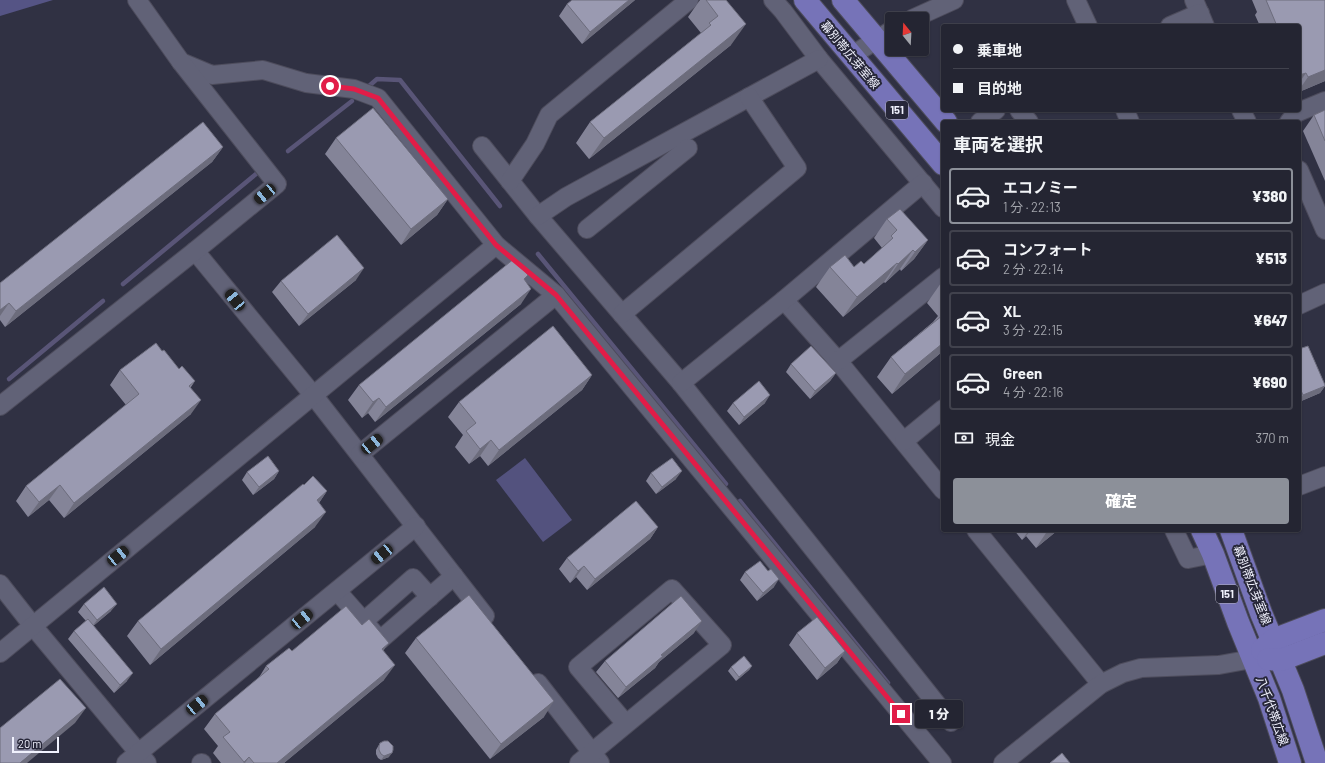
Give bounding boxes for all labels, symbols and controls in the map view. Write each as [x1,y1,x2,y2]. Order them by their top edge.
north arrow [885,12,929,56]
map controls [885,12,929,56]
street label: 幕別帯広芽室線 [818,18,883,91]
text: 乗車地 [977,41,1022,59]
route start [321,77,339,95]
text: 目的地 [977,79,1022,97]
road number: 151 [886,101,908,119]
text: 車両を選択 [953,133,1043,155]
icon: car [955,178,991,214]
text: エコノミー [1003,178,1078,196]
car [252,182,278,206]
text: ¥380 [1252,187,1287,205]
text: 1 分 · 22:13 [1003,199,1061,215]
icon: car [955,240,991,276]
text: コンフォート [1003,240,1093,258]
text: ¥513 [1255,249,1287,267]
text: 2 分 · 22:14 [1003,261,1064,277]
car [223,287,247,313]
icon: car [955,302,991,338]
text: XL [1003,302,1021,320]
text: ¥647 [1253,311,1287,329]
text: 3 分 · 22:15 [1003,322,1063,338]
icon: car [955,364,991,400]
text: Green [1003,364,1042,382]
text: ¥690 [1252,373,1287,391]
text: 4 分 · 22:16 [1003,384,1063,400]
icon: cash [953,427,975,449]
text: 現金 [985,430,1015,448]
text: 370 m [1255,430,1289,446]
car [359,432,385,456]
button: 確定 [953,478,1289,524]
car [369,542,395,566]
street label: 幕別帯広芽室線 [1231,543,1275,626]
car [105,544,131,568]
road number: 151 [1216,585,1238,603]
car [289,607,315,631]
street label: 八千代帯広線 [1254,674,1292,747]
car [184,693,210,717]
callout: 1 分 [915,700,963,728]
route end [892,705,910,723]
text: 1 分 [929,706,949,722]
scale bar [12,735,59,754]
text: 20 m [18,737,41,750]

